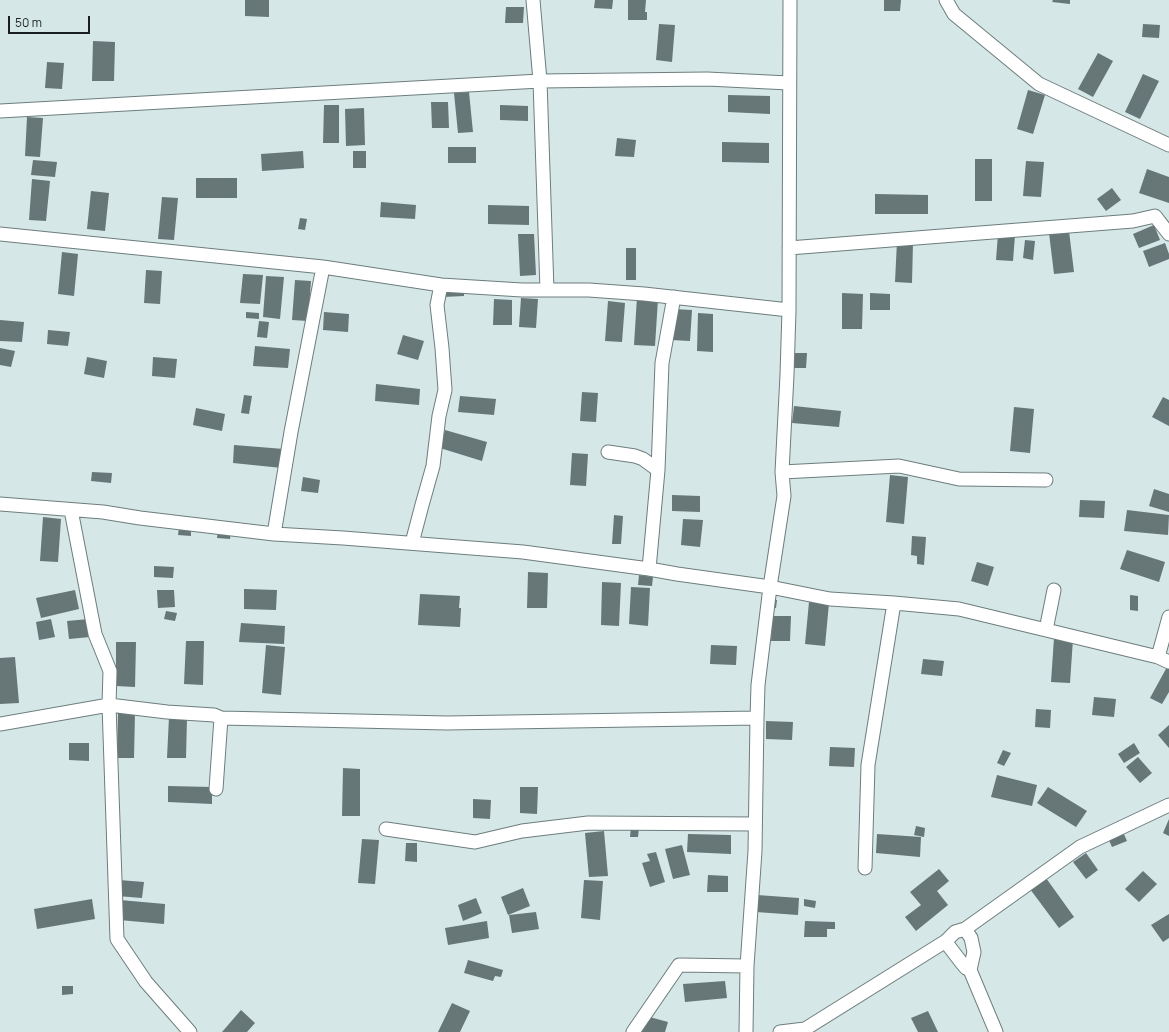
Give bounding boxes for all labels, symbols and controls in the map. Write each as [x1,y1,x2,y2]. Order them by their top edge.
scale bar [10,8,92,34]
text: 50 m [15,14,42,31]

